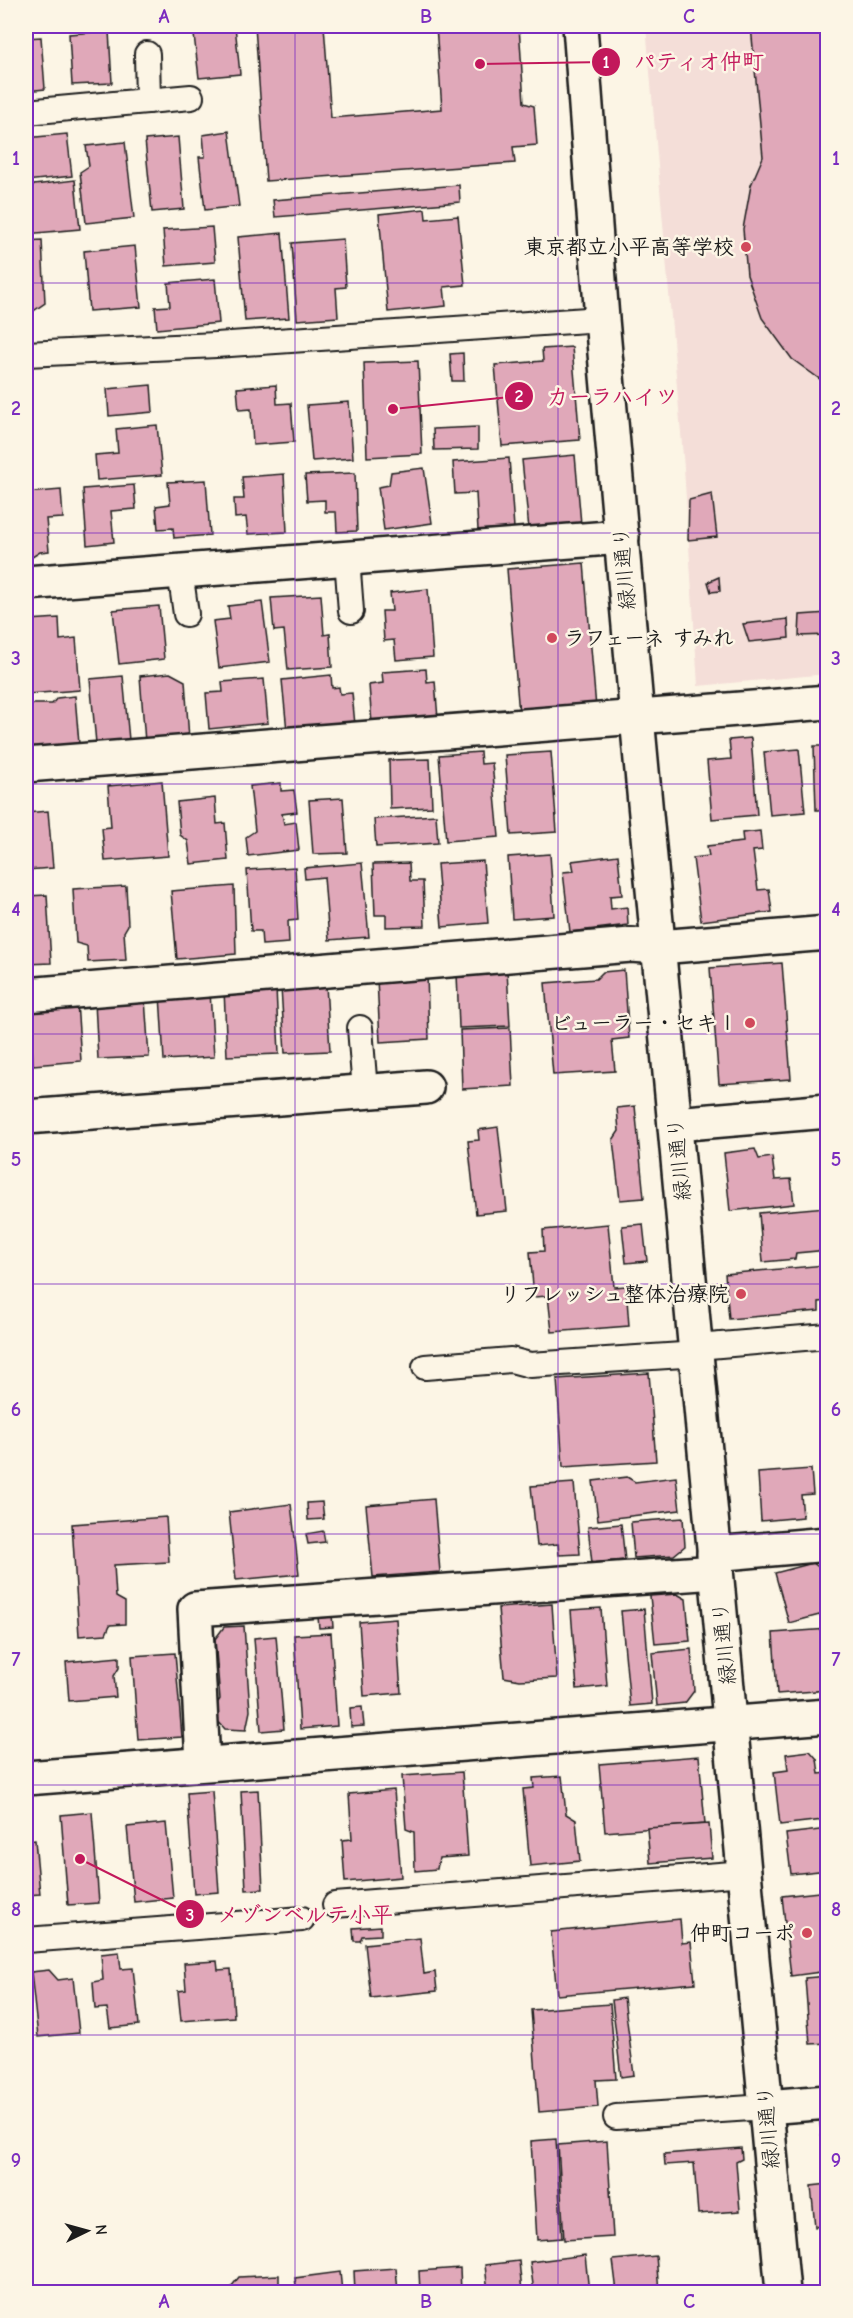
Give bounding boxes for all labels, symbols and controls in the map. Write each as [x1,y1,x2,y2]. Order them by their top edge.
text: A [158,5,170,28]
text: B [420,5,432,28]
text: C [683,5,695,28]
callout: パティオ仲町 [591,42,777,82]
text: パティオ仲町 [634,49,764,75]
text: 1 [602,52,610,73]
text: 1 [12,147,20,170]
text: 1 [832,147,840,170]
place label: 東京都立小平高等学校 [524,235,734,259]
marker: 東京都立小平高等学校 [739,240,753,254]
callout: カーラハイツ [504,376,690,416]
text: カーラハイツ [546,384,678,410]
text: 2 [515,386,524,407]
text: 2 [11,397,21,420]
text: 2 [831,397,841,420]
street label: 緑川通り [608,525,640,611]
place label: ラフェーネ すみれ [564,626,734,650]
marker: ラフェーネ すみれ [545,631,559,645]
text: 3 [11,647,21,670]
text: 3 [831,647,841,670]
text: 4 [11,898,21,921]
text: 4 [831,898,841,921]
place label: ビューラー・セキⅠ [551,1011,738,1035]
marker: ビューラー・セキⅠ [743,1016,757,1030]
street label: 緑川通り [663,1116,695,1202]
text: 5 [11,1148,21,1171]
text: 5 [831,1148,841,1171]
place label: リフレッシュ整体治療院 [500,1282,729,1306]
marker: リフレッシュ整体治療院 [734,1287,748,1301]
text: 6 [11,1398,21,1421]
text: 6 [831,1398,841,1421]
street label: 緑川通り [708,1600,740,1686]
text: 7 [12,1648,21,1671]
text: 7 [832,1648,841,1671]
callout: メゾンベルテ小平 [175,1894,405,1934]
text: 8 [11,1898,21,1921]
text: 8 [831,1898,841,1921]
text: メゾンベルテ小平 [217,1902,393,1928]
text: 3 [186,1905,194,1926]
place label: 仲町コーポ [690,1921,795,1945]
marker: 仲町コーポ [800,1926,814,1940]
street label: 緑川通り [752,2084,784,2170]
text: 9 [11,2149,21,2172]
text: 9 [831,2149,841,2172]
north arrow [57,2201,117,2261]
text: N [92,2224,110,2236]
text: A [158,2290,170,2313]
text: B [420,2290,432,2313]
text: C [683,2290,695,2313]

